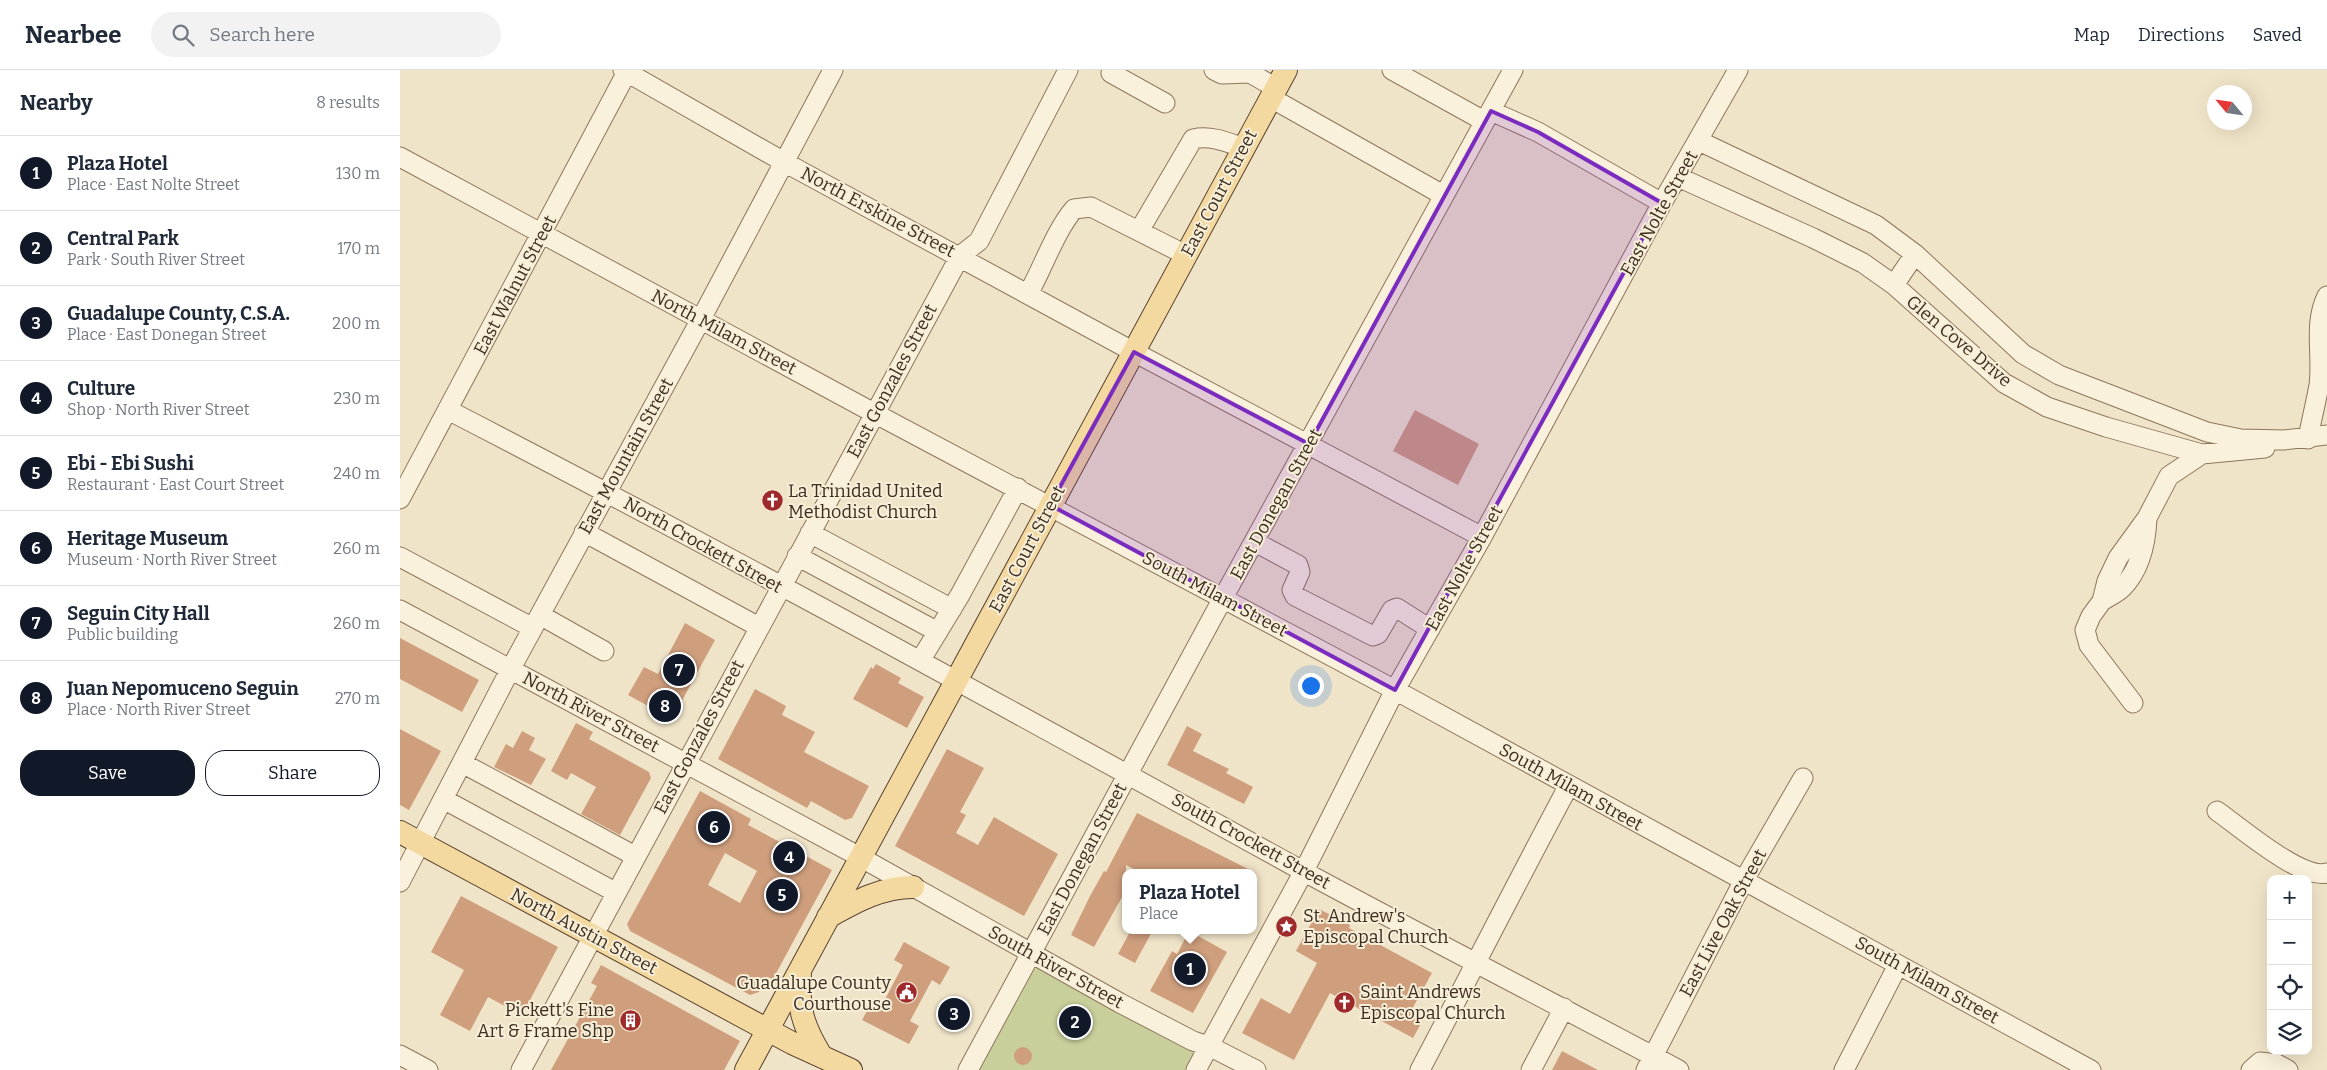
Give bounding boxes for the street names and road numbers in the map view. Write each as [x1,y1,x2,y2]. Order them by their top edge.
street label: East Court Street [1176,125,1262,260]
street label: East Nolte Street [1616,146,1703,279]
street label: North Erskine Street [797,162,959,262]
street label: East Walnut Street [469,211,561,359]
street label: North Milam Street [648,284,801,380]
street label: Glen Cove Drive [1902,290,2016,392]
street label: East Gonzales Street [842,300,942,462]
street label: East Mountain Street [574,374,678,538]
street label: East Donegan Street [1225,424,1327,583]
street label: East Court Street [984,481,1070,616]
street label: North Crockett Street [620,492,787,598]
street label: East Nolte Street [1421,501,1508,634]
street label: South Milam Street [1139,546,1292,642]
street label: East Gonzales Street [649,656,749,818]
street label: North River Street [519,667,663,757]
street label: South Milam Street [1495,738,1647,836]
street label: East Donegan Street [1033,779,1132,939]
street label: South Crockett Street [1168,788,1335,894]
street label: East Live Oak Street [1675,845,1771,1001]
street label: North Austin Street [507,883,662,979]
street label: South River Street [985,921,1128,1014]
street label: South Milam Street [1851,931,2003,1029]

